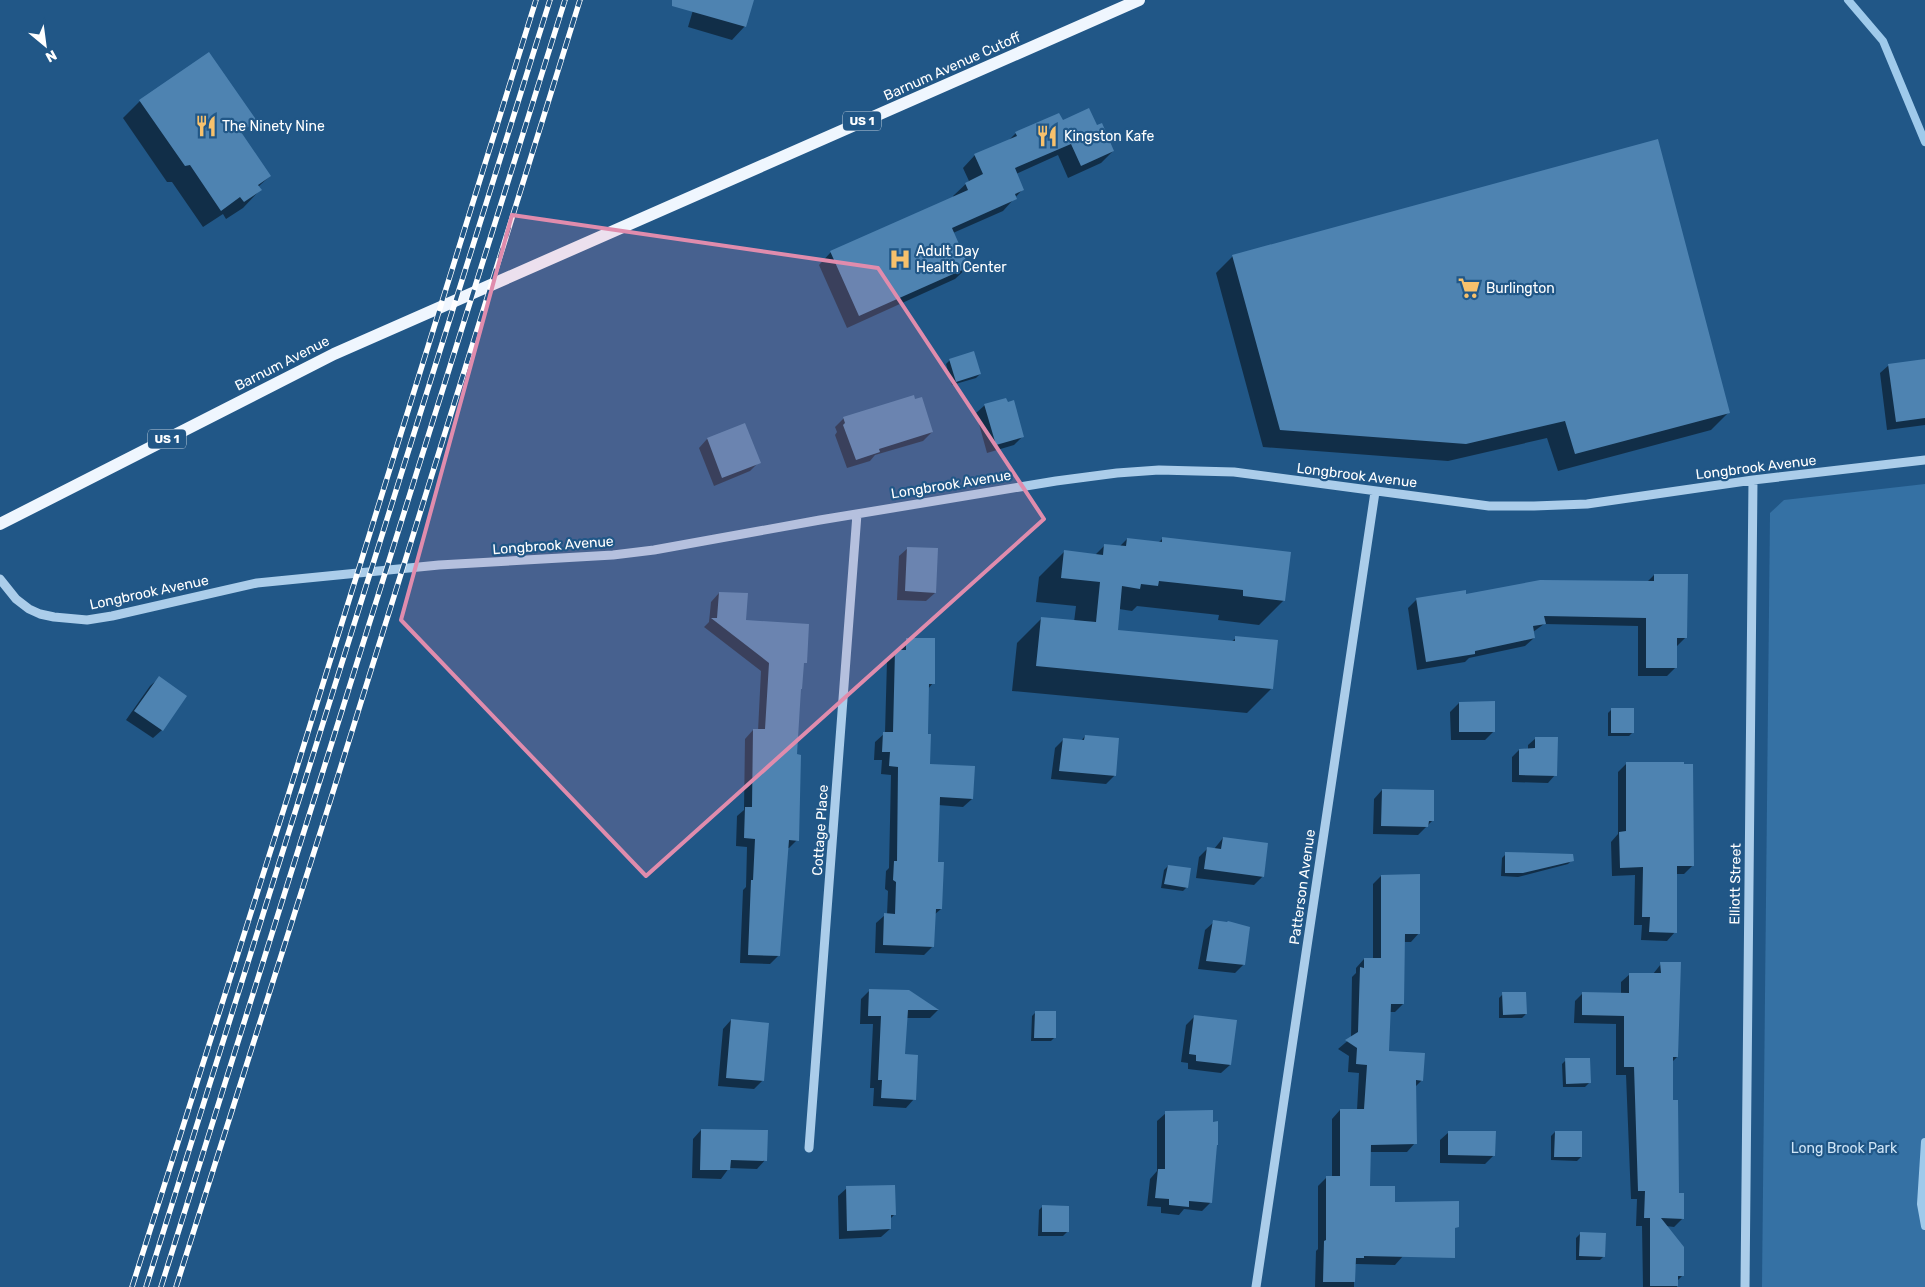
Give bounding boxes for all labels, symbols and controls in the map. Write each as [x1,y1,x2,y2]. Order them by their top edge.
north arrow [20,20,70,70]
street label: Barnum Avenue Cutoff [881,28,1024,104]
text: N [43,46,60,66]
road number: US 1 [843,112,881,130]
restaurant icon: The Ninety Nine [193,113,219,139]
place label: The Ninety Nine [222,118,325,135]
restaurant icon: Kingston Kafe [1034,123,1060,149]
place label: Kingston Kafe [1064,128,1154,145]
place label: Adult Day Health Center [916,243,1007,276]
hospital icon: Adult Day Health Center [887,246,913,272]
supermarket icon: Burlington [1456,275,1482,301]
place label: Burlington [1486,280,1555,297]
street label: Barnum Avenue [232,332,332,395]
road number: US 1 [148,429,186,448]
street label: Longbrook Avenue [1695,452,1817,483]
street label: Longbrook Avenue [1296,460,1418,491]
street label: Longbrook Avenue [890,467,1013,502]
street label: Longbrook Avenue [492,533,614,558]
street label: Longbrook Avenue [88,572,210,613]
street label: Cottage Place [809,784,832,876]
street label: Patterson Avenue [1286,828,1319,946]
street label: Elliott Street [1726,843,1745,925]
park label: Long Brook Park [1791,1140,1898,1157]

